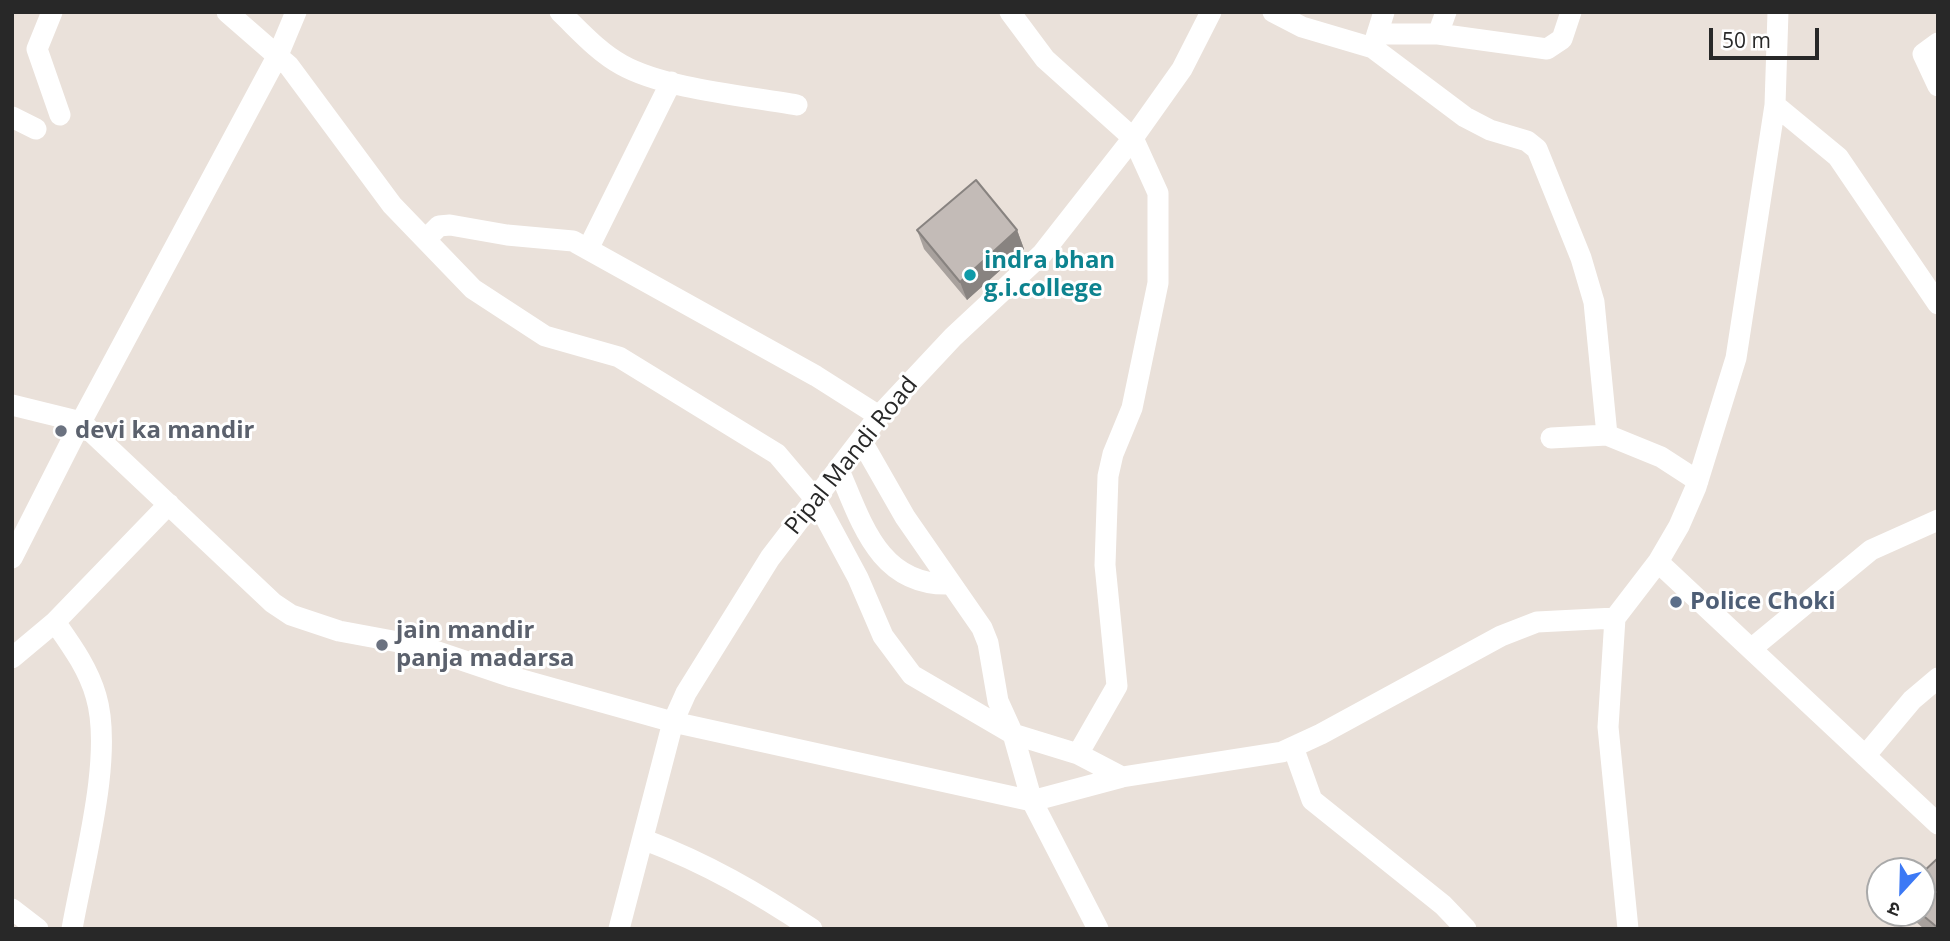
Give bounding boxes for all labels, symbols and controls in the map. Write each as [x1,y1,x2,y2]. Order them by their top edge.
scale bar [1712,14,1822,58]
text: 50 m [1722,26,1771,54]
place label: indra bhan g.i.college [984,247,1115,303]
marker: indra bhan g.i.college [962,267,978,283]
street label: Pipal Mandi Road [780,371,924,541]
place label: devi ka mandir [75,417,254,445]
marker: devi ka mandir [53,423,69,439]
place label: Police Choki [1690,588,1835,616]
marker: Police Choki [1668,594,1684,610]
place label: jain mandir panja madarsa [396,617,575,673]
marker: jain mandir panja madarsa [374,637,390,653]
north arrow [1866,857,1936,927]
text: उ [1884,895,1904,924]

